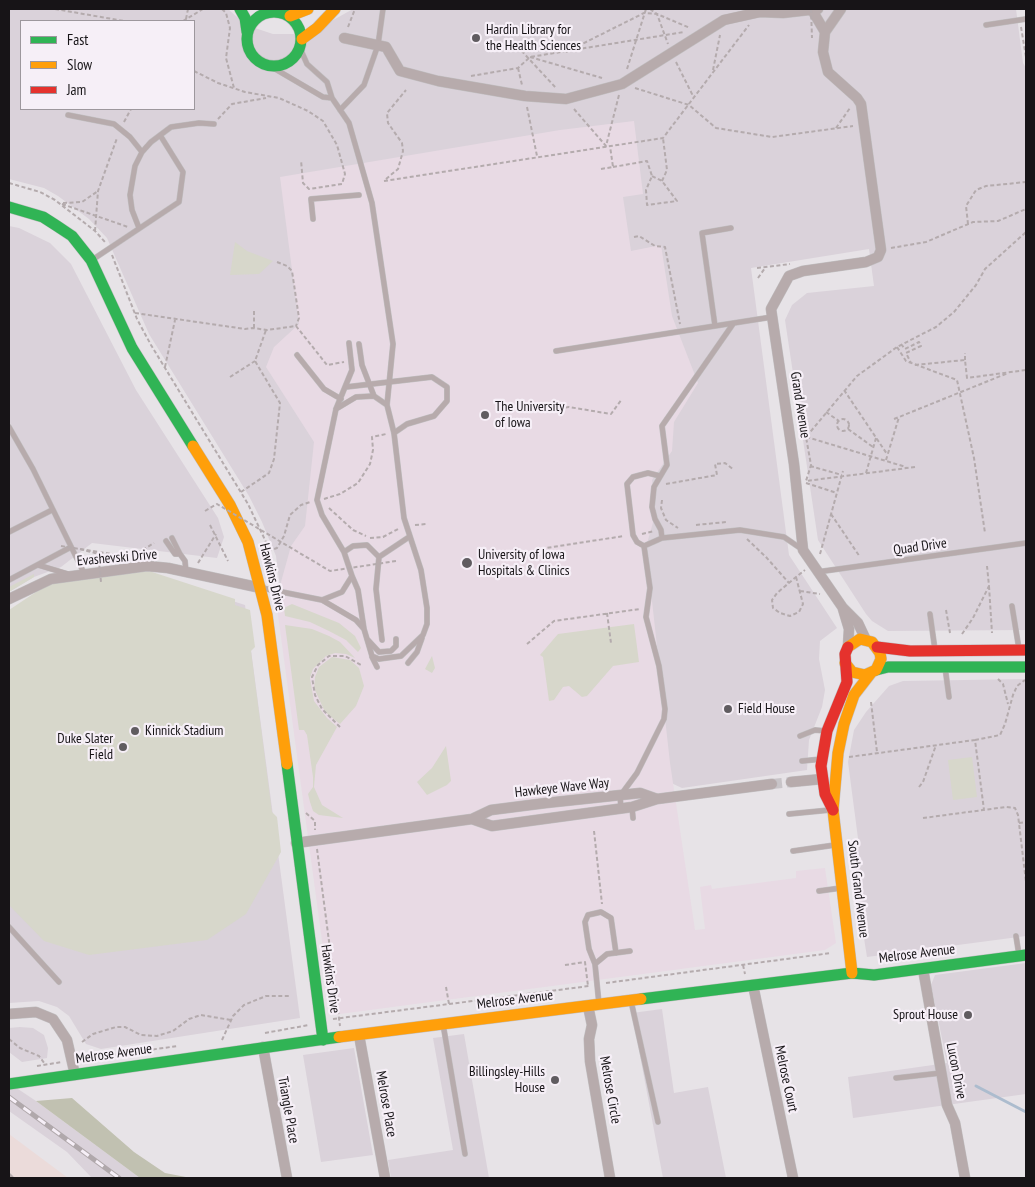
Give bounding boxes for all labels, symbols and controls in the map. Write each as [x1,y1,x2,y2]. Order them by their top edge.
legend [20,20,195,110]
place label: Hardin Library for the Health Sciences [486,22,581,54]
text: Fast [67,30,88,49]
marker: Hardin Library for the Health Sciences [470,32,482,44]
text: Slow [67,55,92,74]
text: Jam [67,80,86,99]
street label: Grand Avenue [786,371,814,439]
place label: The University of Iowa [495,399,564,432]
marker: The University of Iowa [479,409,491,421]
street label: Quad Drive [892,535,948,559]
street label: Hawkins Drive [255,541,289,613]
street label: Evashevski Drive [76,546,158,570]
place label: University of Iowa Hospitals & Clinics [478,547,570,580]
marker: University of Iowa Hospitals & Clinics [460,556,474,570]
place label: Field House [738,701,795,717]
marker: Field House [722,703,734,715]
place label: Kinnick Stadium [145,723,223,739]
marker: Kinnick Stadium [129,725,141,737]
place label: Duke Slater Field [57,731,113,764]
marker: Duke Slater Field [117,741,129,753]
street label: Hawkeye Wave Way [514,775,610,801]
street label: South Grand Avenue [844,839,872,939]
street label: Melrose Avenue [878,941,956,967]
street label: Hawkins Drive [317,944,343,1014]
street label: Melrose Avenue [476,987,554,1013]
place label: Sprout House [893,1007,958,1023]
marker: Sprout House [962,1009,974,1021]
street label: Melrose Avenue [75,1040,153,1068]
street label: Lucon Drive [942,1041,970,1101]
street label: Melrose Court [771,1044,801,1114]
street label: Melrose Circle [596,1055,624,1125]
place label: Billingsley-Hills House [469,1064,545,1096]
street label: Melrose Place [372,1070,400,1138]
marker: Billingsley-Hills House [549,1074,561,1086]
street label: Triangle Place [274,1075,302,1145]

